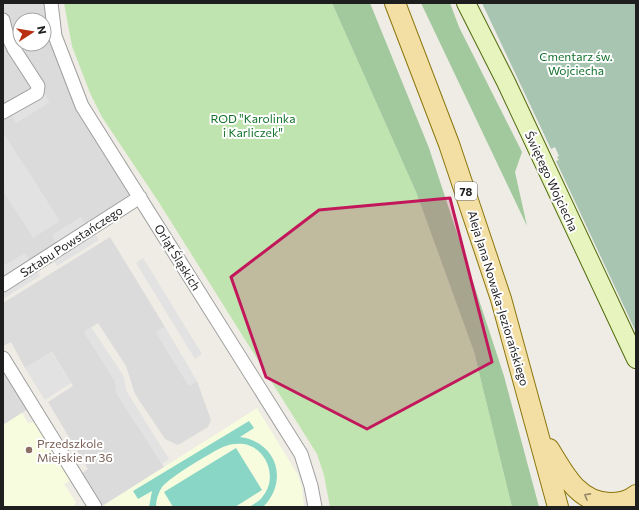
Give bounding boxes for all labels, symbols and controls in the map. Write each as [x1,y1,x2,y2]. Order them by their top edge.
north arrow [12,12,52,52]
text: N [35,24,49,35]
park label: Cmentarz św. Wojciecha [539,49,613,77]
park label: ROD "Karolinka i Karliczek" [210,111,296,139]
street label: Świętego Wojciecha [523,129,581,233]
road number: 78 [455,182,477,200]
street label: Sztabu Powstańczego [17,203,125,279]
street label: Aleja Jana Nowaka-Jeziorańskiego [465,208,532,388]
street label: Orląt Śląskich [152,221,204,293]
place label: Przedszkole Miejskie nr 36 [37,436,113,464]
marker: Przedszkole Miejskie nr 36 [24,445,34,455]
one-way arrow [584,493,591,501]

